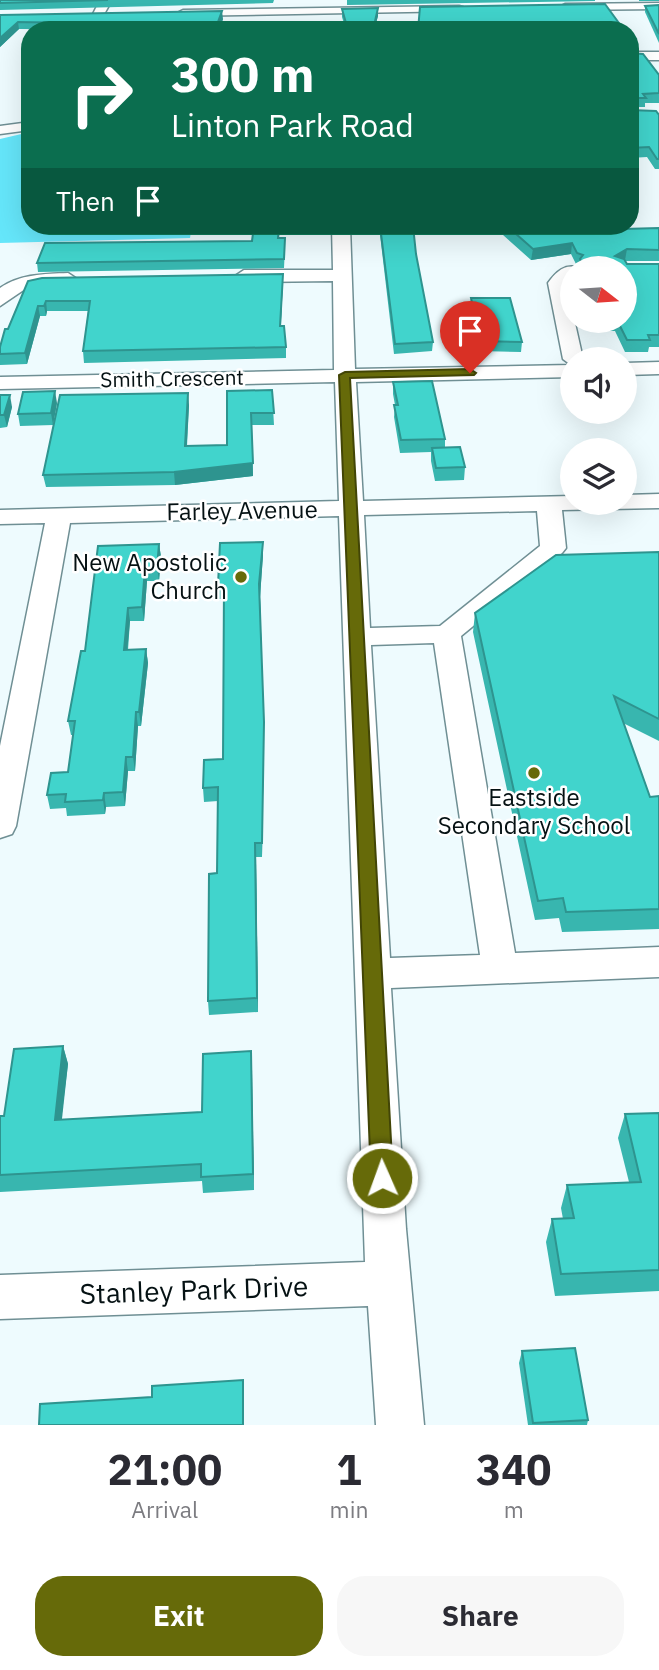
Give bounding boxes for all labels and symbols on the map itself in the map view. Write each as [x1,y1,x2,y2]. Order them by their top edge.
north arrow [560,256,637,332]
pin [440,301,500,373]
street label: Smith Crescent [100,363,244,393]
street label: Farley Avenue [166,493,318,527]
place label: New Apostolic Church [72,546,227,606]
marker: New Apostolic Church [233,569,249,585]
marker: Eastside Secondary School [526,765,542,781]
place label: Eastside Secondary School [438,781,630,841]
position arrow [345,1141,419,1215]
street label: Stanley Park Drive [79,1267,309,1312]

